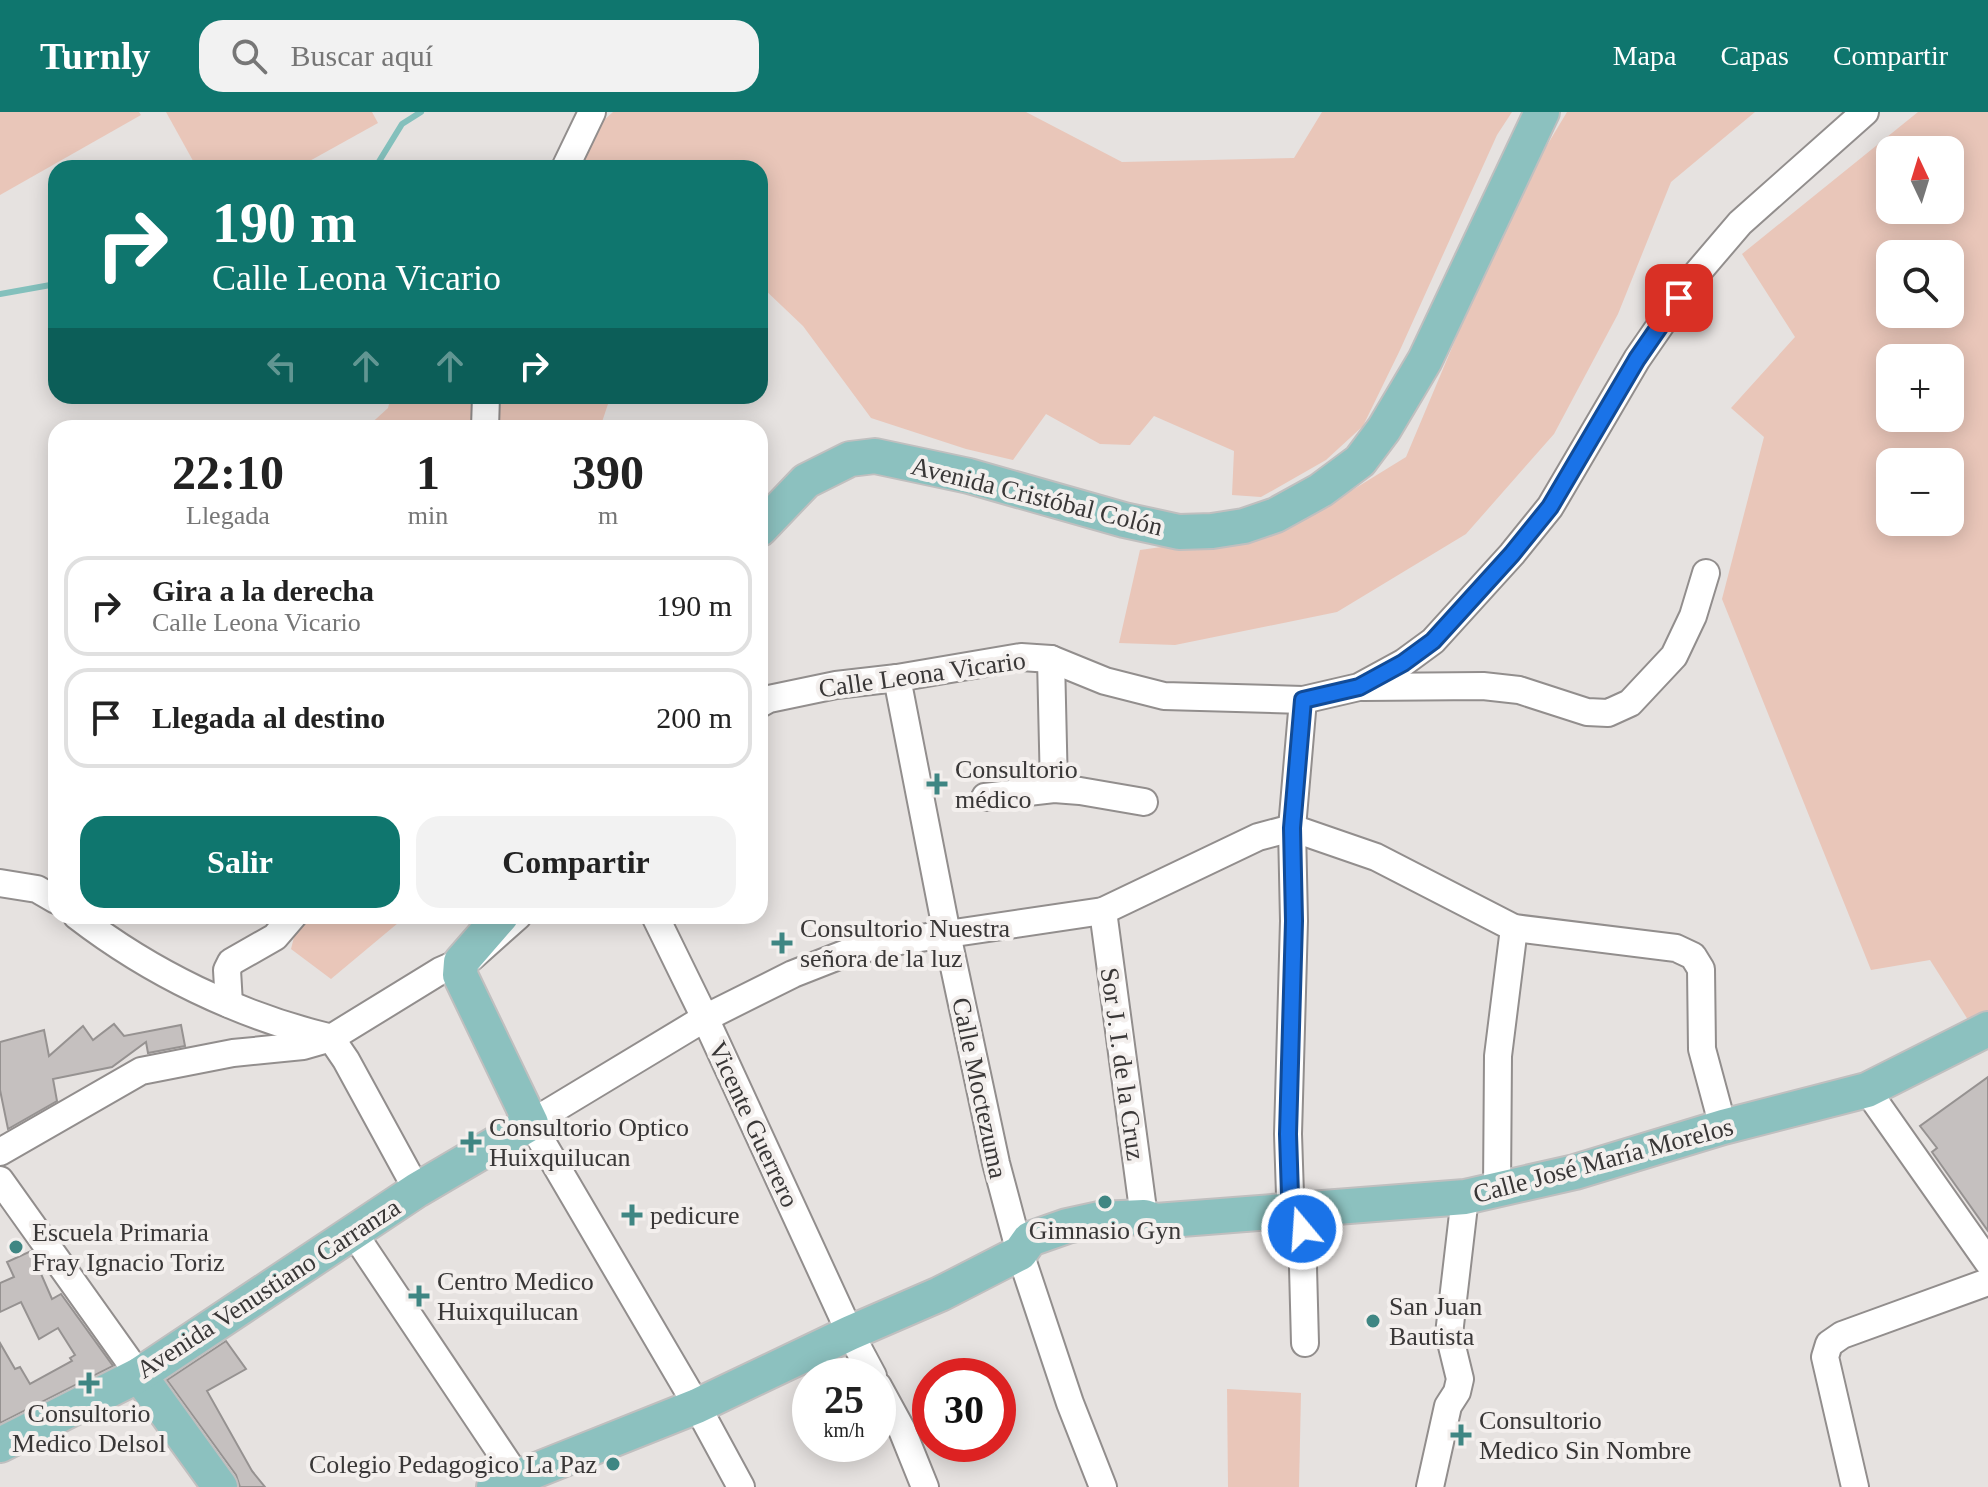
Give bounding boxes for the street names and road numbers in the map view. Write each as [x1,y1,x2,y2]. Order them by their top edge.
street label: Avenida Cristóbal Colón [908,451,1166,542]
street label: Calle Leona Vicario [817,646,1027,703]
street label: Sor J. I. de la Cruz [1095,966,1150,1162]
street label: Calle Moctezuma [946,995,1013,1182]
street label: Vicente Guerrero [702,1037,805,1212]
street label: Calle José María Morelos [1470,1112,1736,1209]
street label: Avenida Venustiano Carranza [131,1192,406,1384]

